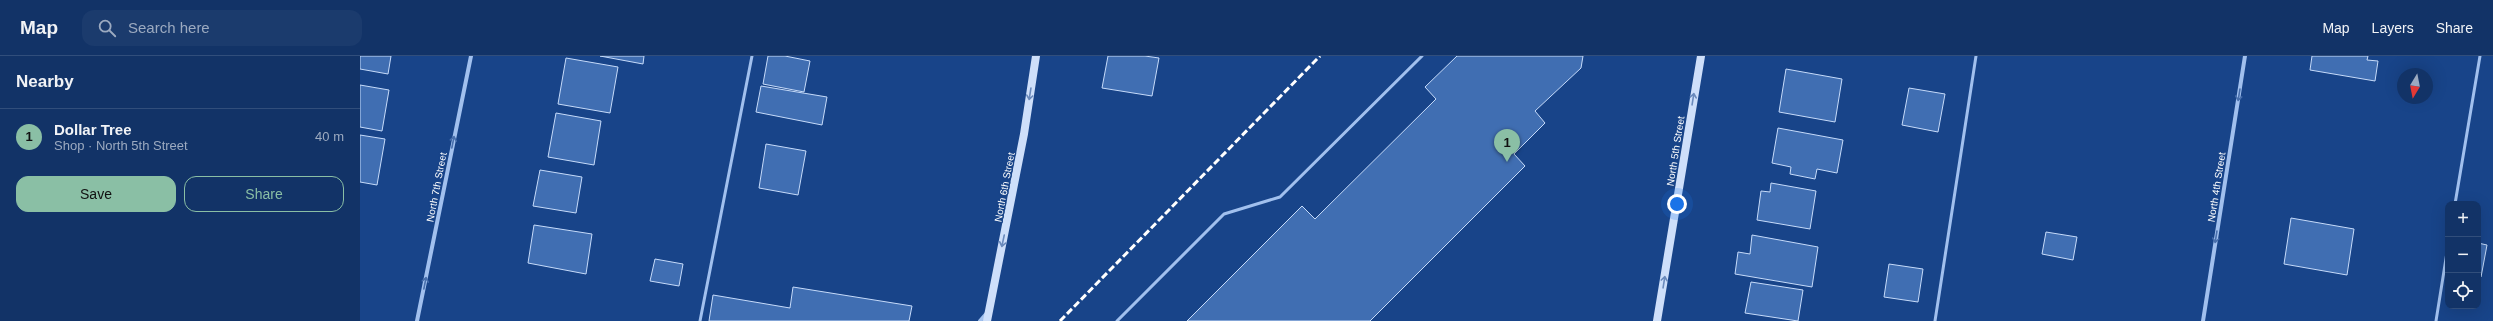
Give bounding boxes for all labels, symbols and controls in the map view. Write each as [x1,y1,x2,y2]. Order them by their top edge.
search box [82,10,362,46]
text: Map [20,17,58,38]
icon: search [96,17,118,39]
text: Search here [128,19,210,36]
text: Map [2322,20,2350,36]
text: Layers [2372,20,2414,36]
text: Share [2436,20,2473,36]
north arrow [2397,68,2433,104]
text: Nearby [16,72,74,91]
one-way arrow [1026,88,1034,101]
one-way arrow [2235,88,2243,101]
one-way arrow [1690,93,1698,106]
street label: North 5th Street [1665,115,1686,187]
text: Dollar Tree [54,121,132,138]
text: 1 [25,129,33,144]
text: 40 m [315,129,344,144]
pin: 1 [1494,129,1520,162]
one-way arrow [450,136,458,149]
text: Shop · North 5th Street [54,138,188,153]
street label: North 7th Street [424,151,449,223]
street label: North 6th Street [992,151,1017,223]
street label: North 4th Street [2206,151,2227,223]
button: Save [16,176,176,212]
button: Share [184,176,344,212]
your location [1667,194,1687,214]
map controls [2445,201,2481,309]
button: + [2445,201,2481,237]
one-way arrow [2212,230,2220,243]
one-way arrow [999,234,1007,247]
button: − [2445,237,2481,273]
button: locate [2445,273,2481,309]
one-way arrow [1660,276,1668,289]
one-way arrow [421,277,429,290]

